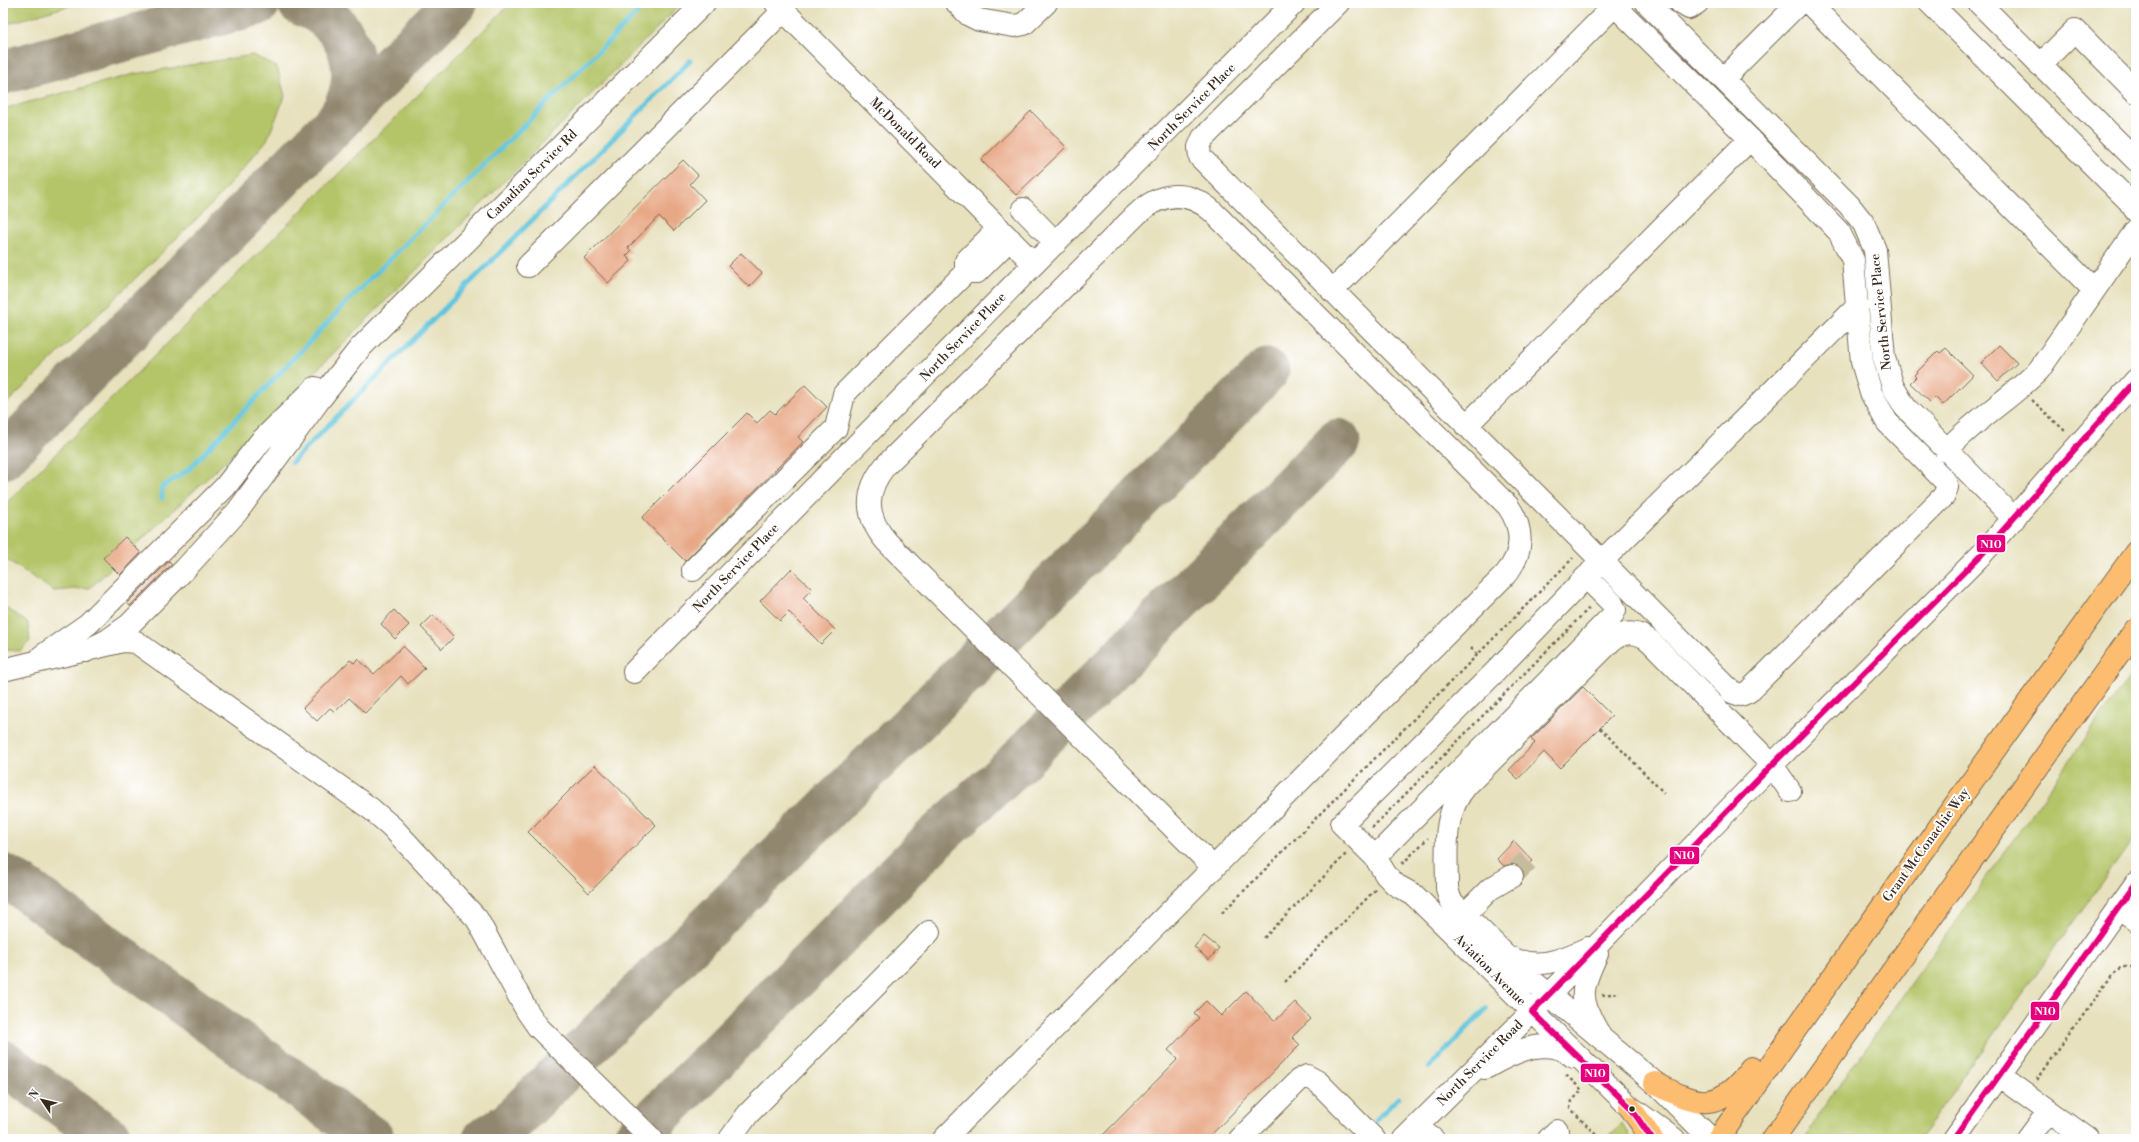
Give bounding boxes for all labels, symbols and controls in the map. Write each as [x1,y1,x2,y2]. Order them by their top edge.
street label: North Service Place [1145,60,1239,154]
street label: McDonald Road [866,94,944,172]
street label: Canadian Service Rd [483,126,581,224]
street label: North Service Place [1867,252,1895,371]
street label: North Service Place [917,289,1010,385]
street label: North Service Place [690,520,783,616]
line badge: N10 [1976,534,2006,553]
text: N10 [1980,538,2002,552]
street label: Grant McConachie Way [1879,784,1973,905]
line badge: N10 [1669,846,1700,865]
text: N10 [1673,849,1695,863]
street label: Aviation Avenue [1450,930,1530,1010]
line badge: N10 [2030,1001,2060,1021]
text: N10 [2034,1005,2056,1019]
street label: North Service Road [1434,1016,1527,1109]
line badge: N10 [1580,1063,1610,1083]
text: N10 [1584,1067,1606,1081]
north arrow [22,1080,62,1120]
text: N [26,1087,43,1102]
unlabelled marker [1627,1104,1637,1114]

